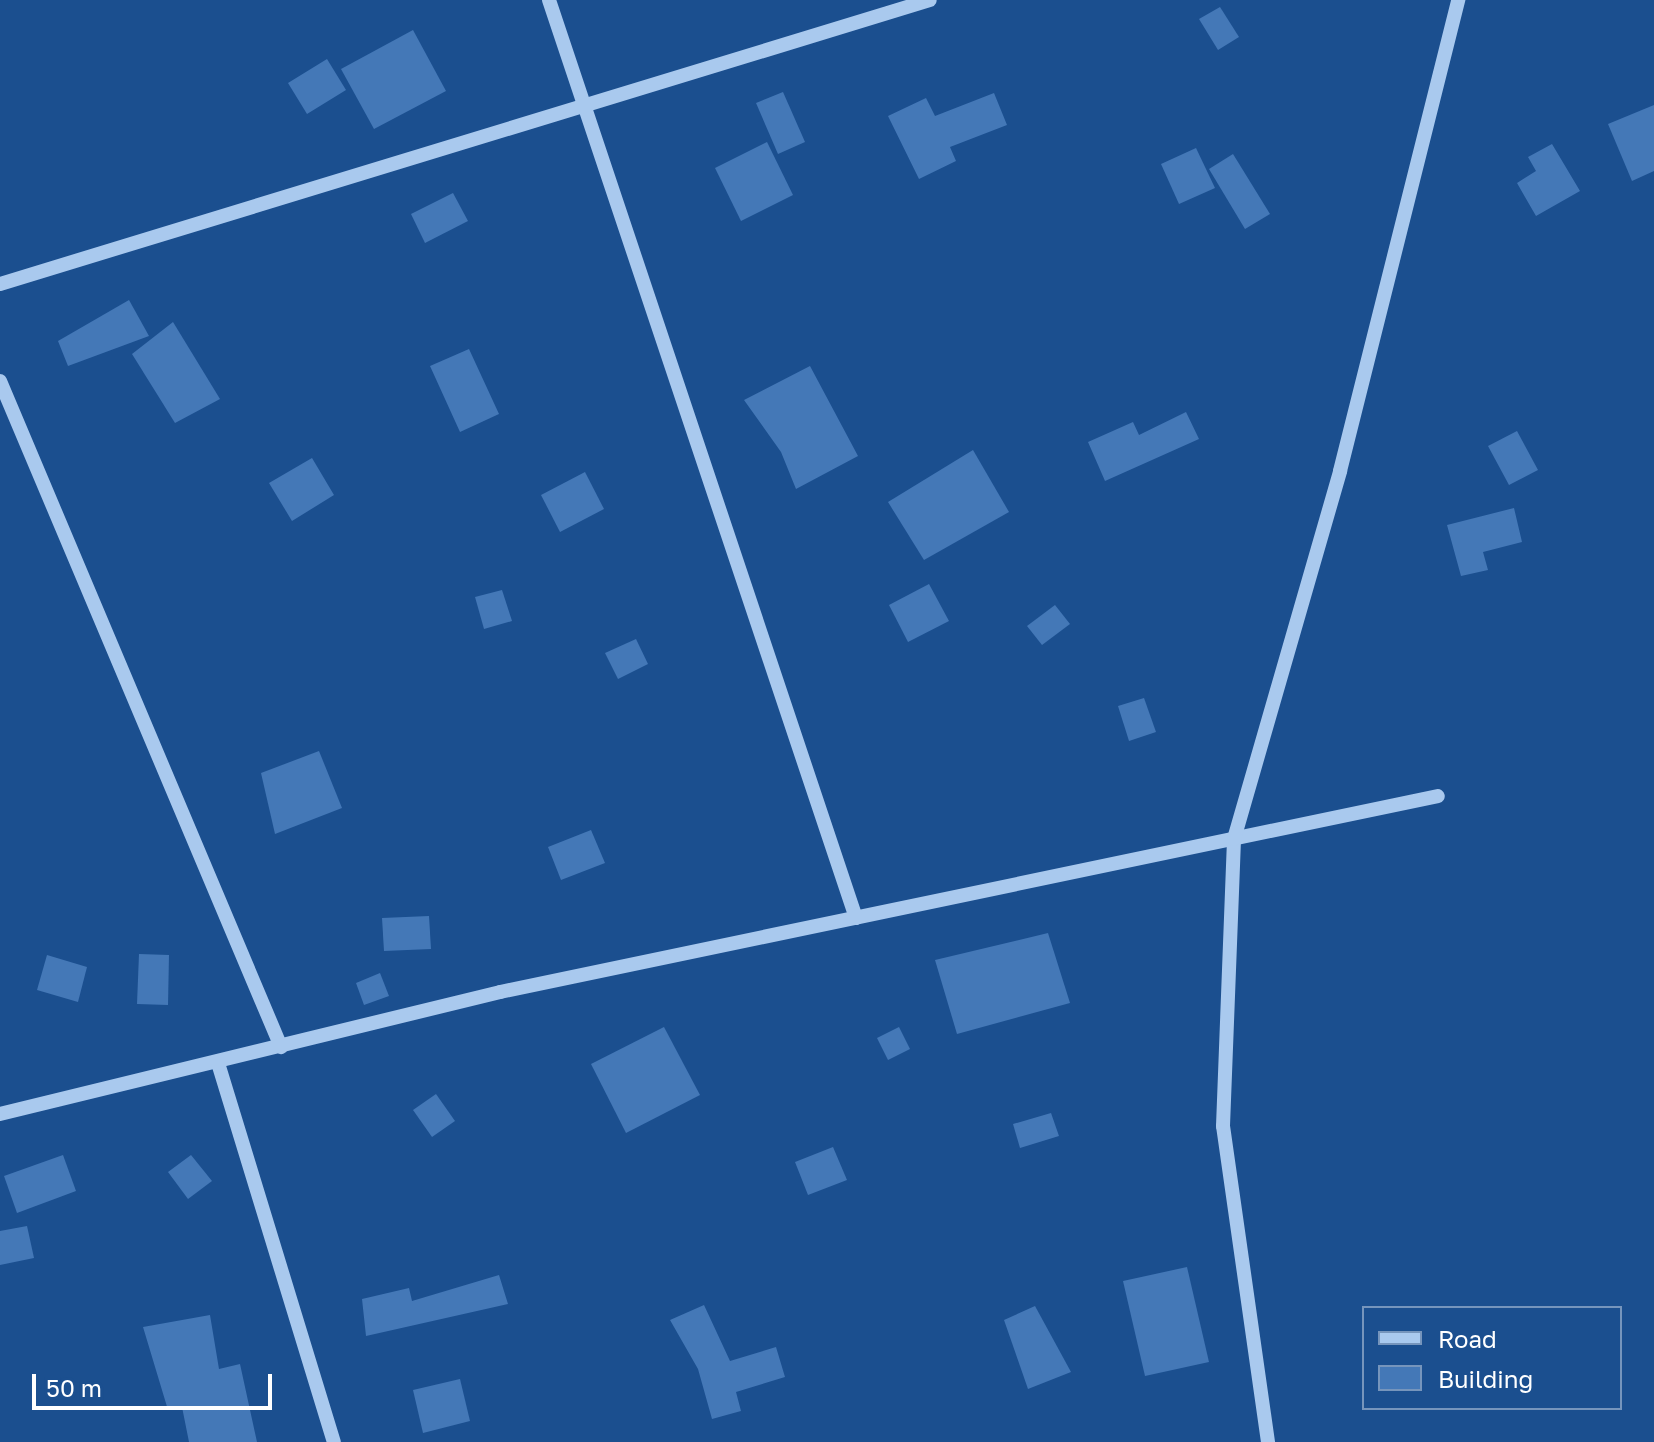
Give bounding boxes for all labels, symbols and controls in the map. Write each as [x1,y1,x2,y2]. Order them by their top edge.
legend [1362,1306,1622,1410]
text: Road [1438,1324,1497,1353]
scale bar [36,1358,276,1408]
text: Building [1438,1364,1533,1393]
text: 50 m [46,1373,102,1402]

